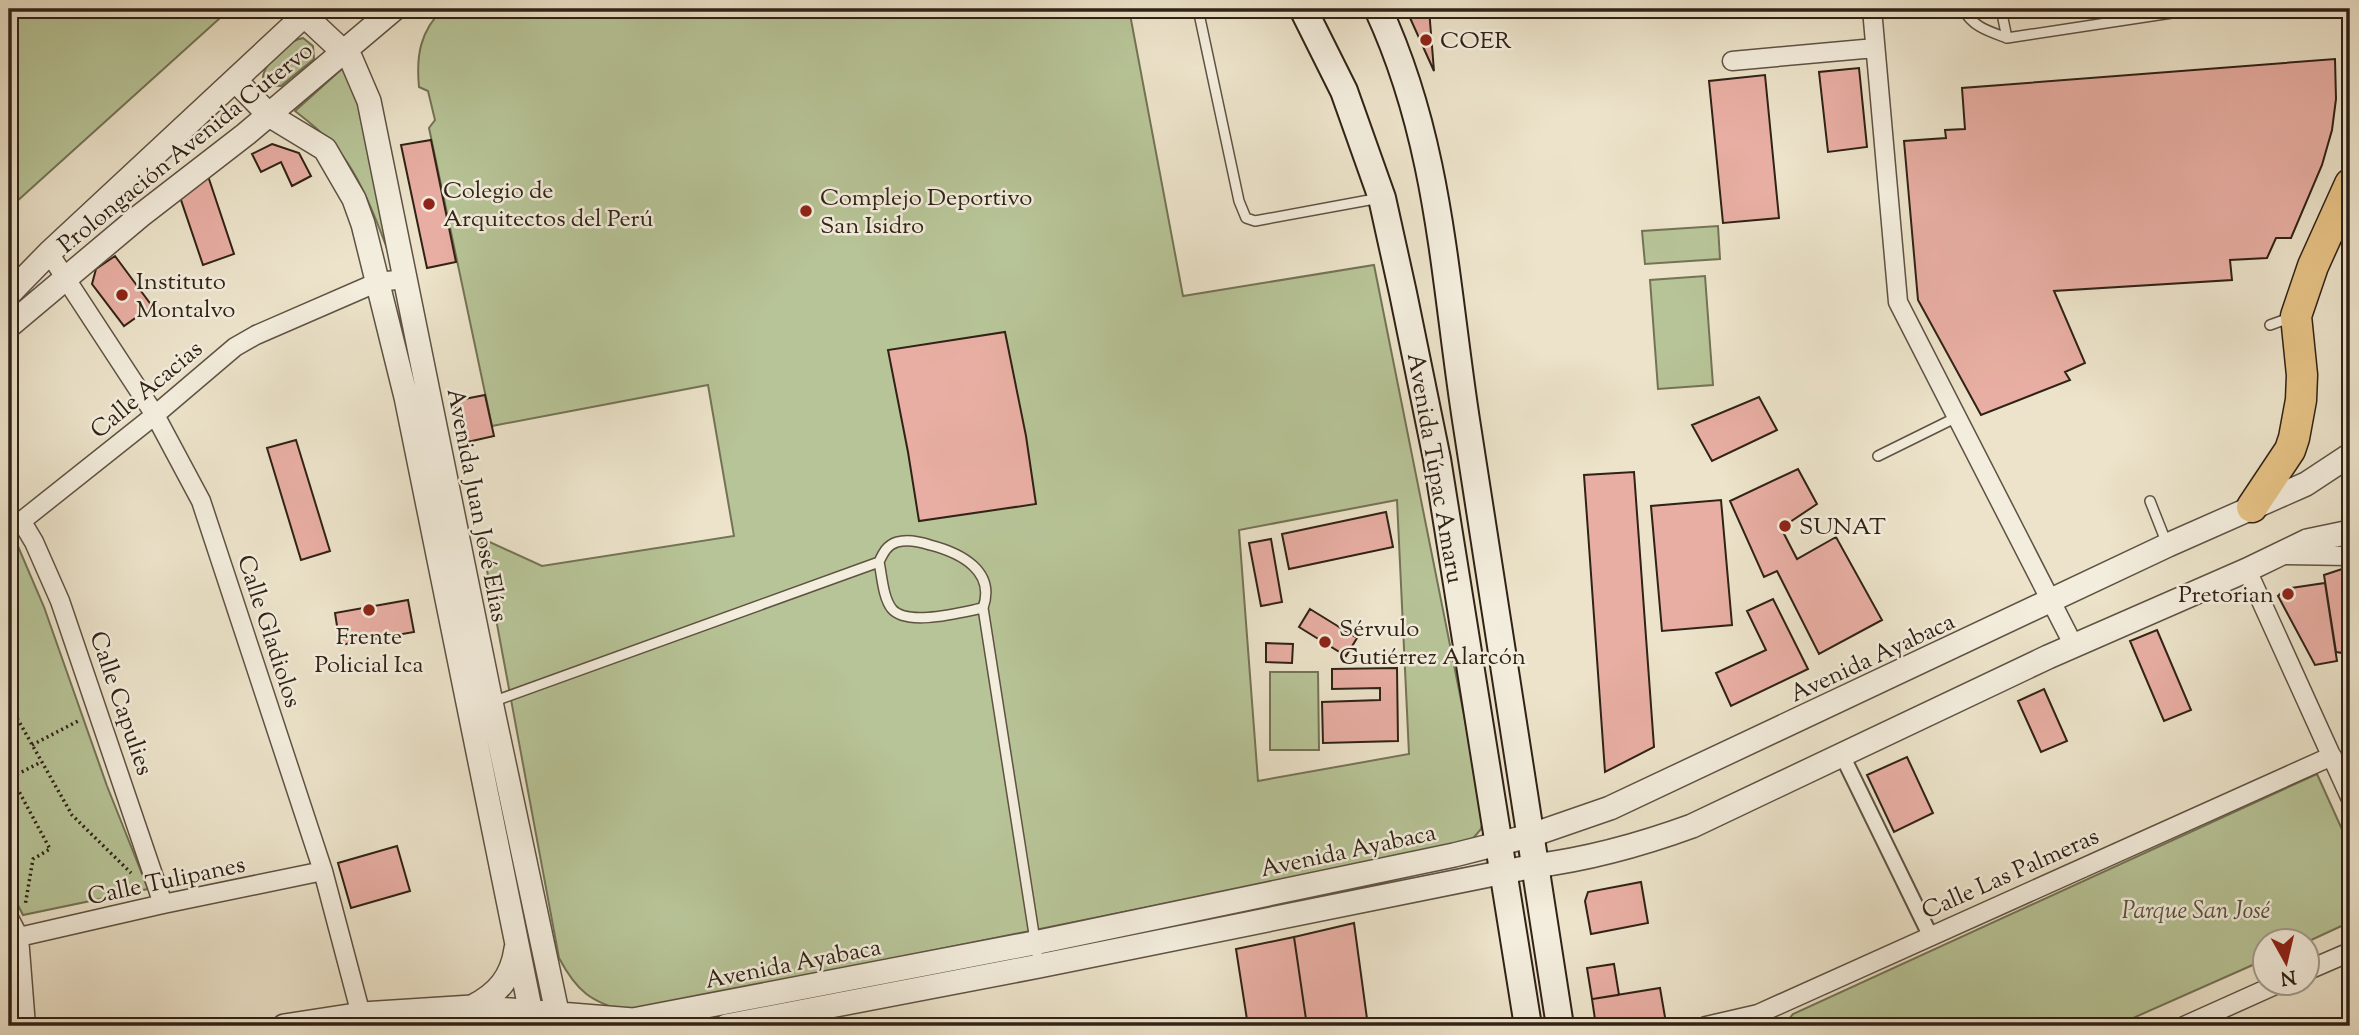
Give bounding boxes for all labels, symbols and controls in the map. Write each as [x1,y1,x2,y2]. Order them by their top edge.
place label: COER [1440,25,1512,59]
marker: COER [1418,32,1434,48]
street label: Prolongación Avenida Cutervo [52,35,321,262]
place label: Colegio de Arquitectos del Perú [443,175,654,237]
place label: Complejo Deportivo San Isidro [820,182,1032,244]
marker: Colegio de Arquitectos del Perú [421,196,437,212]
marker: Complejo Deportivo San Isidro [798,203,814,219]
place label: Instituto Montalvo [136,266,235,328]
marker: Instituto Montalvo [114,287,130,303]
street label: Calle Acacias [84,333,211,448]
street label: Avenida Túpac Amaru [1397,351,1471,586]
street label: Avenida Juan José Elías [437,386,515,625]
place label: SUNAT [1799,511,1886,545]
marker: SUNAT [1777,518,1793,534]
street label: Calle Gladiolos [227,551,309,712]
place label: Pretorian [2178,579,2274,613]
marker: Pretorian [2280,586,2296,602]
marker: Frente Policial Ica [361,602,377,618]
street label: Avenida Ayabaca [1785,606,1961,712]
place label: Sérvulo Gutiérrez Alarcón [1339,613,1526,675]
place label: Frente Policial Ica [314,621,424,683]
street label: Calle Capulies [80,627,161,780]
marker: Sérvulo Gutiérrez Alarcón [1317,634,1333,650]
street label: Avenida Ayabaca [1258,817,1439,887]
street label: Calle Las Palmeras [1917,820,2105,929]
street label: Calle Tulipanes [84,849,248,915]
park label: Parque San José [2122,895,2271,929]
north arrow [2250,926,2320,996]
street label: Avenida Ayabaca [702,931,884,999]
text: N [2279,962,2297,991]

